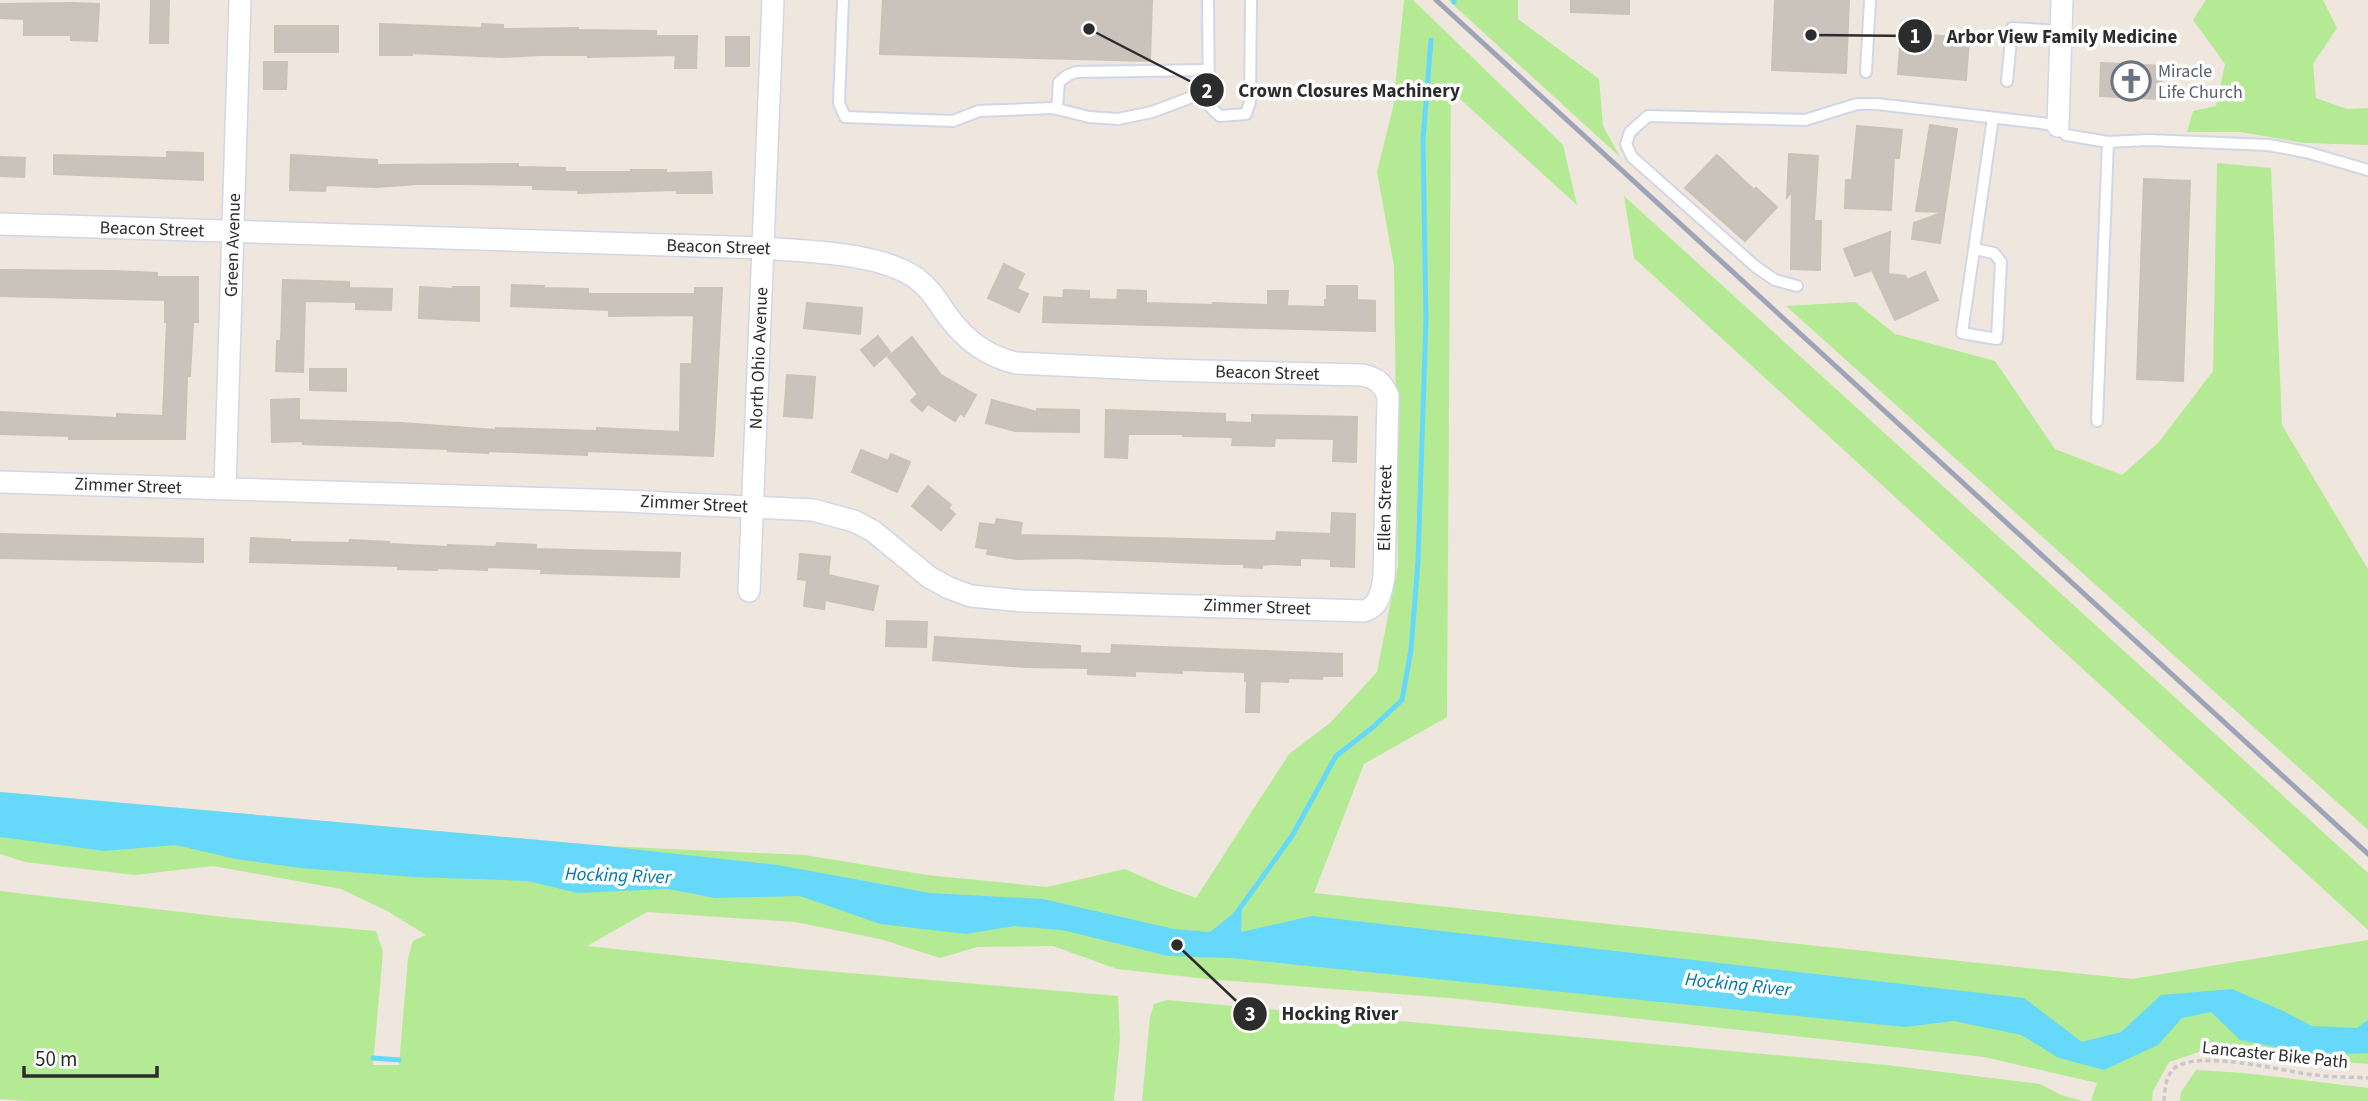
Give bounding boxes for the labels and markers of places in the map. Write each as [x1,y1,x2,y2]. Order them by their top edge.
callout: Arbor View Family Medicine [1898,16,2191,56]
place label: Miracle Life Church [2158,59,2243,105]
church icon: Miracle Life Church [2110,60,2152,102]
callout: Crown Closures Machinery [1189,70,1474,110]
callout: Hocking River [1233,994,1413,1034]

